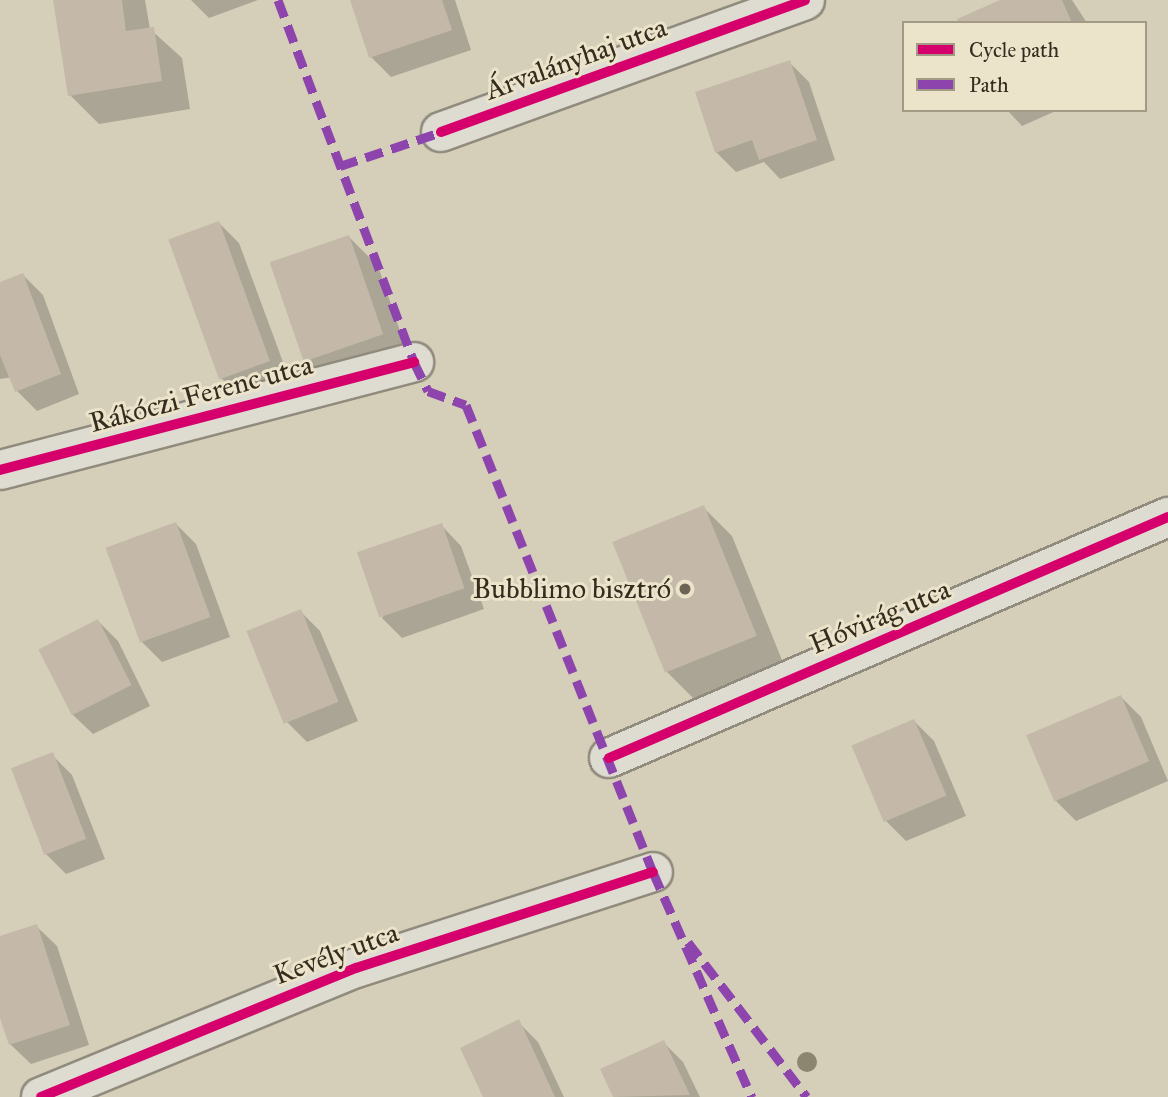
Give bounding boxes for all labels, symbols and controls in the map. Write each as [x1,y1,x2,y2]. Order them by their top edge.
street label: Árvalányhaj utca [481,11,671,107]
legend [902,21,1147,112]
text: Cycle path [969,37,1059,63]
text: Path [969,72,1009,98]
street label: Rákóczi Ferenc utca [86,348,316,440]
place label: Bubblimo bisztró [473,572,671,606]
street label: Hóvirág utca [805,572,955,662]
marker: Bubblimo bisztró [677,581,693,597]
street label: Kevély utca [269,916,403,992]

